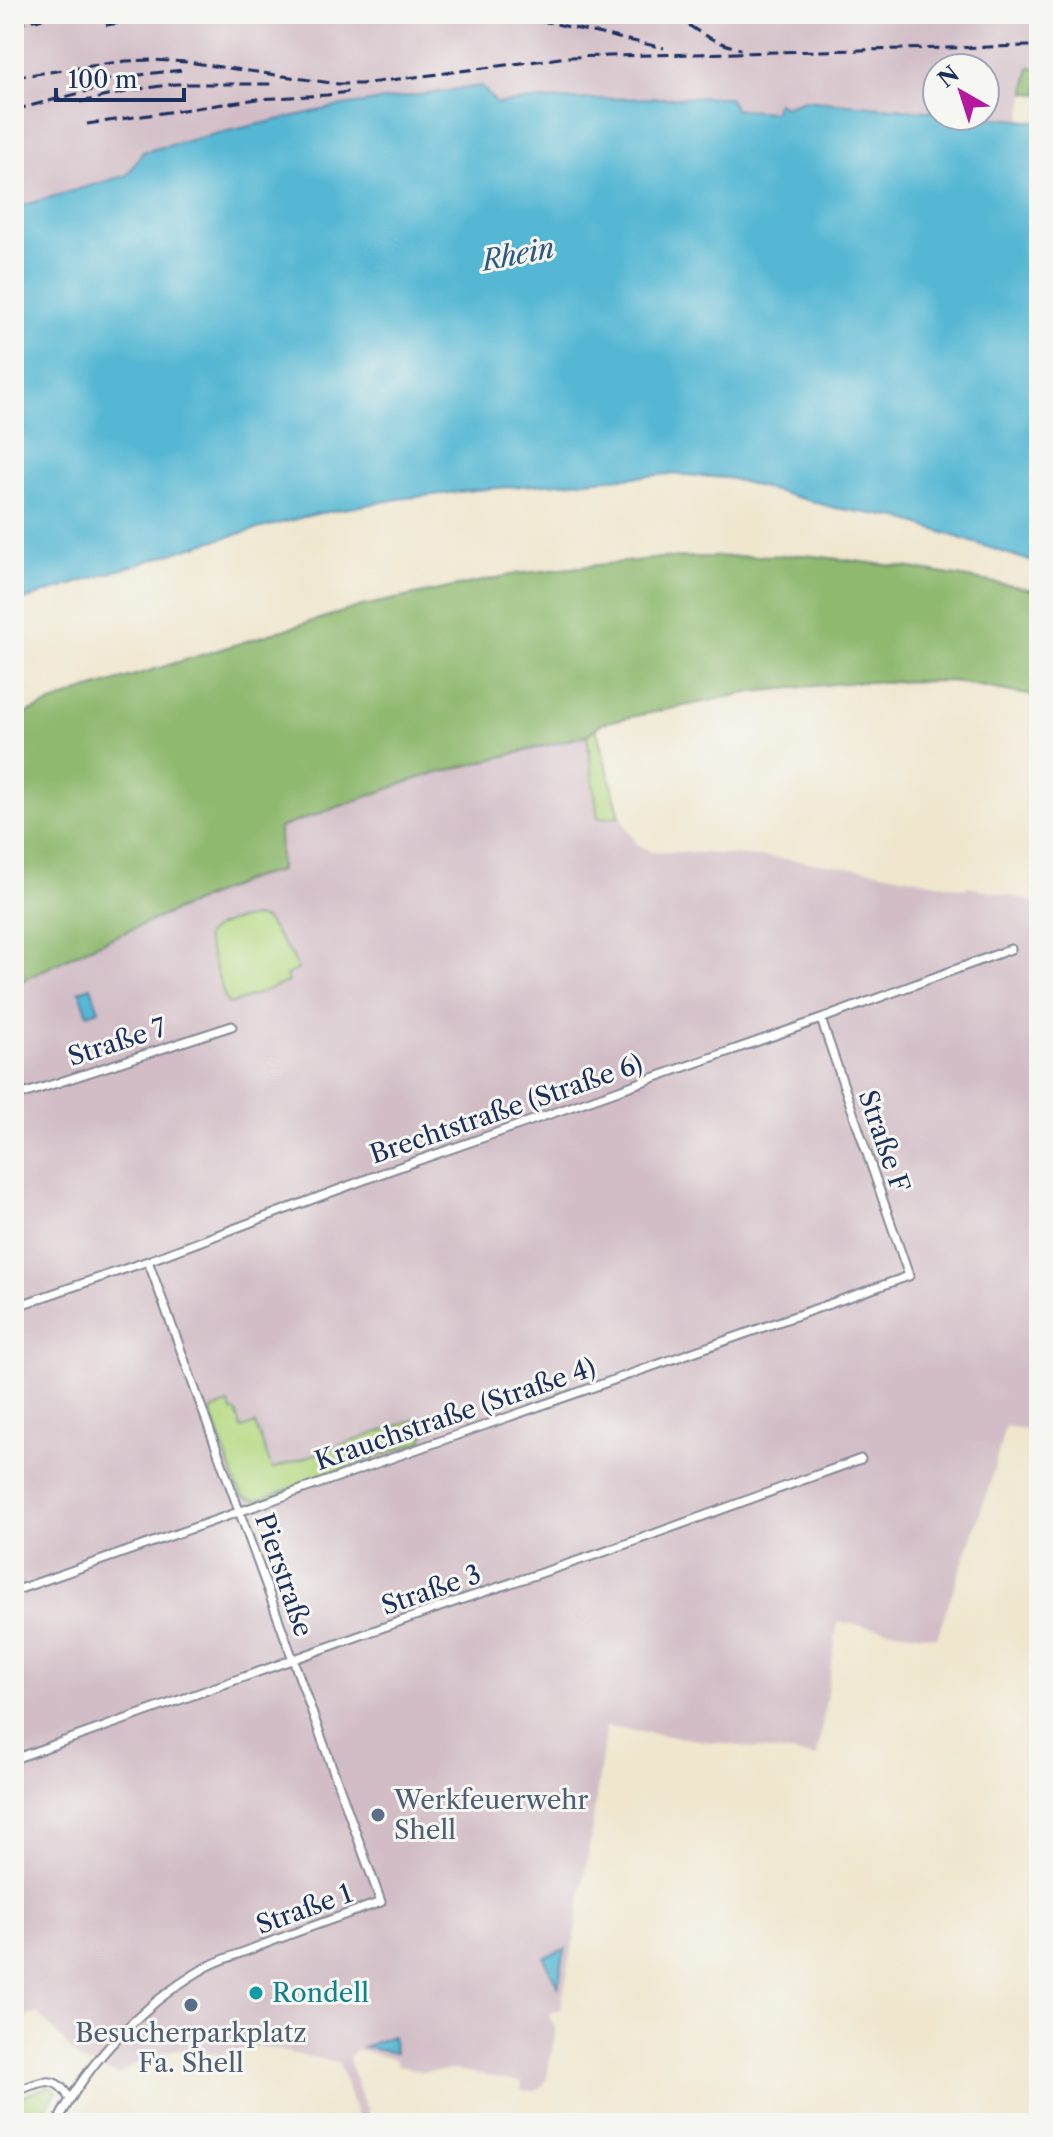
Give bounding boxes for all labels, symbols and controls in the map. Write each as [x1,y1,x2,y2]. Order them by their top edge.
scale bar [56,52,184,102]
north arrow [921,52,1001,132]
text: N [933,60,965,93]
text: 100 m [68,65,137,94]
water label: Rhein [477,230,557,278]
street label: Straße 7 [64,1011,170,1073]
street label: Brechtstraße (Straße 6) [366,1047,646,1171]
street label: Straße F [852,1086,916,1196]
street label: Krauchstraße (Straße 4) [311,1351,599,1477]
street label: Pierstraße [248,1509,320,1641]
street label: Straße 3 [377,1558,485,1622]
place label: Werkfeuerwehr Shell [393,1784,588,1846]
marker: Werkfeuerwehr Shell [369,1806,387,1824]
street label: Straße 1 [252,1877,356,1941]
place label: Rondell [272,1977,369,2009]
marker: Rondell [247,1984,265,2002]
marker: Besucherparkplatz Fa. Shell [182,1996,200,2014]
place label: Besucherparkplatz Fa. Shell [75,2017,307,2079]

